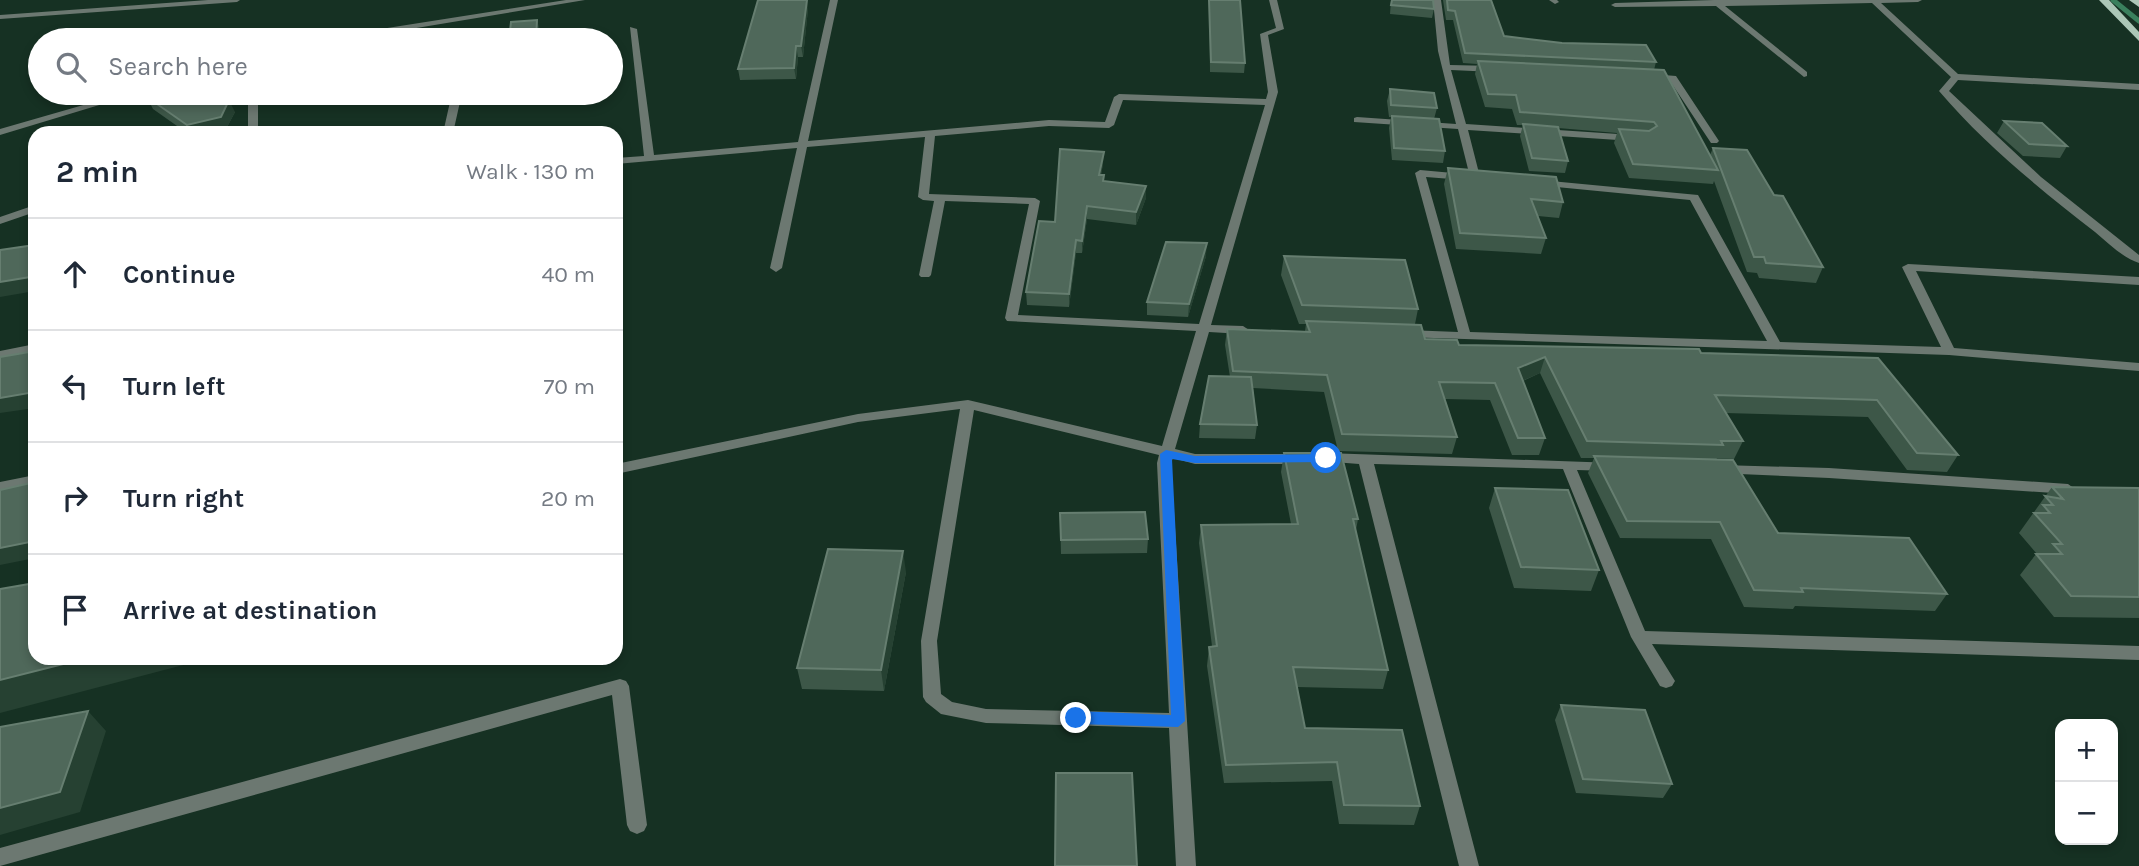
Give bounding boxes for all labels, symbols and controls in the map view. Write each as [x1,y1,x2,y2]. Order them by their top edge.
search box [28,28,623,105]
icon: search [52,48,90,86]
text: Search here [108,51,248,82]
text: 2 min [56,154,139,190]
text: Walk · 130 m [466,158,595,185]
icon: ahead [56,255,94,293]
text: Continue [123,259,235,290]
text: 40 m [542,261,595,288]
icon: left [56,367,94,405]
text: Turn left [123,371,225,402]
text: 70 m [544,373,595,400]
route start [1310,442,1341,473]
icon: right [56,479,94,517]
text: Turn right [123,483,244,514]
text: 20 m [541,485,595,512]
icon: arrive [56,591,94,629]
text: Arrive at destination [123,595,377,626]
route end [1060,702,1091,733]
map controls [2055,719,2118,845]
button: + [2055,719,2118,782]
button: − [2055,782,2118,845]

